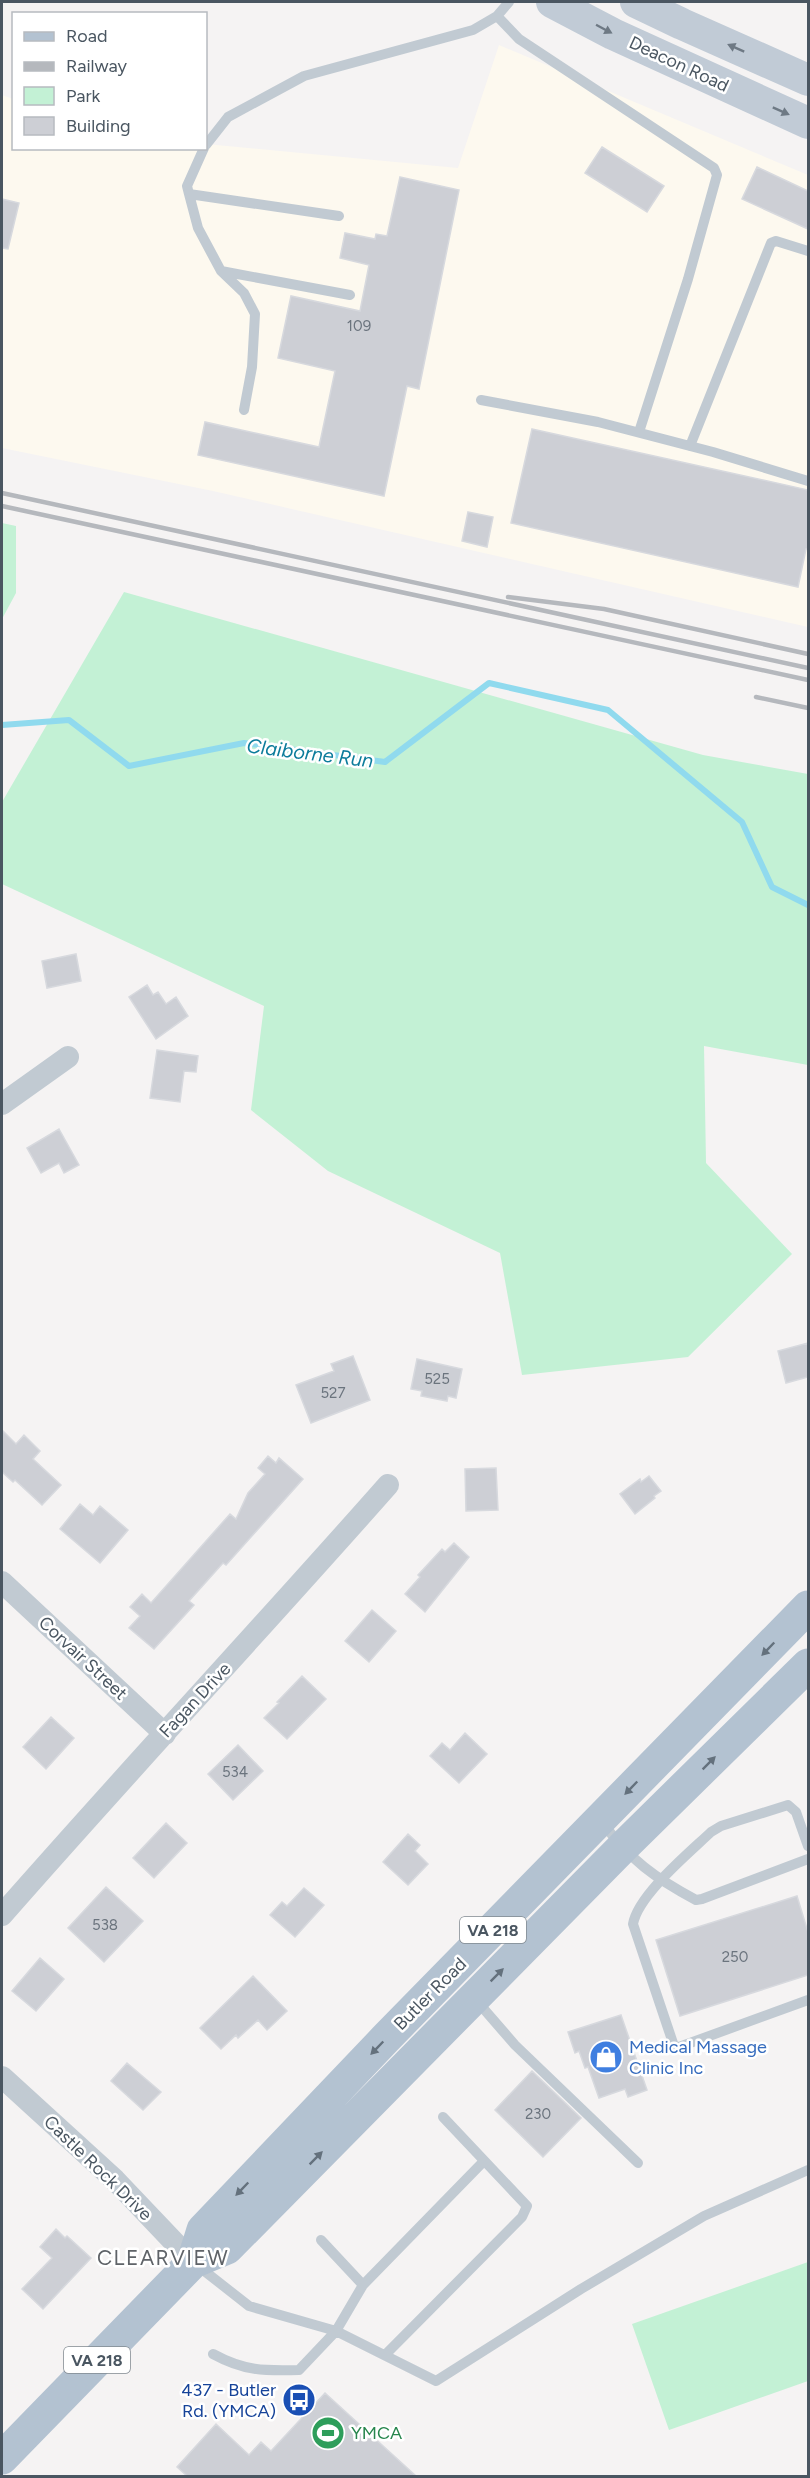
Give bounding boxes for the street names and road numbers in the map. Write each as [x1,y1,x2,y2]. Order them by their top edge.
street label: Deacon Road [626,31,732,97]
street label: Corvair Street [34,1611,132,1705]
street label: Fagan Drive [155,1658,235,1742]
road number: VA 218 [460,1917,526,1943]
street label: Butler Road [389,1953,471,2035]
street label: Castle Rock Drive [39,2111,157,2225]
road number: VA 218 [64,2347,130,2373]

